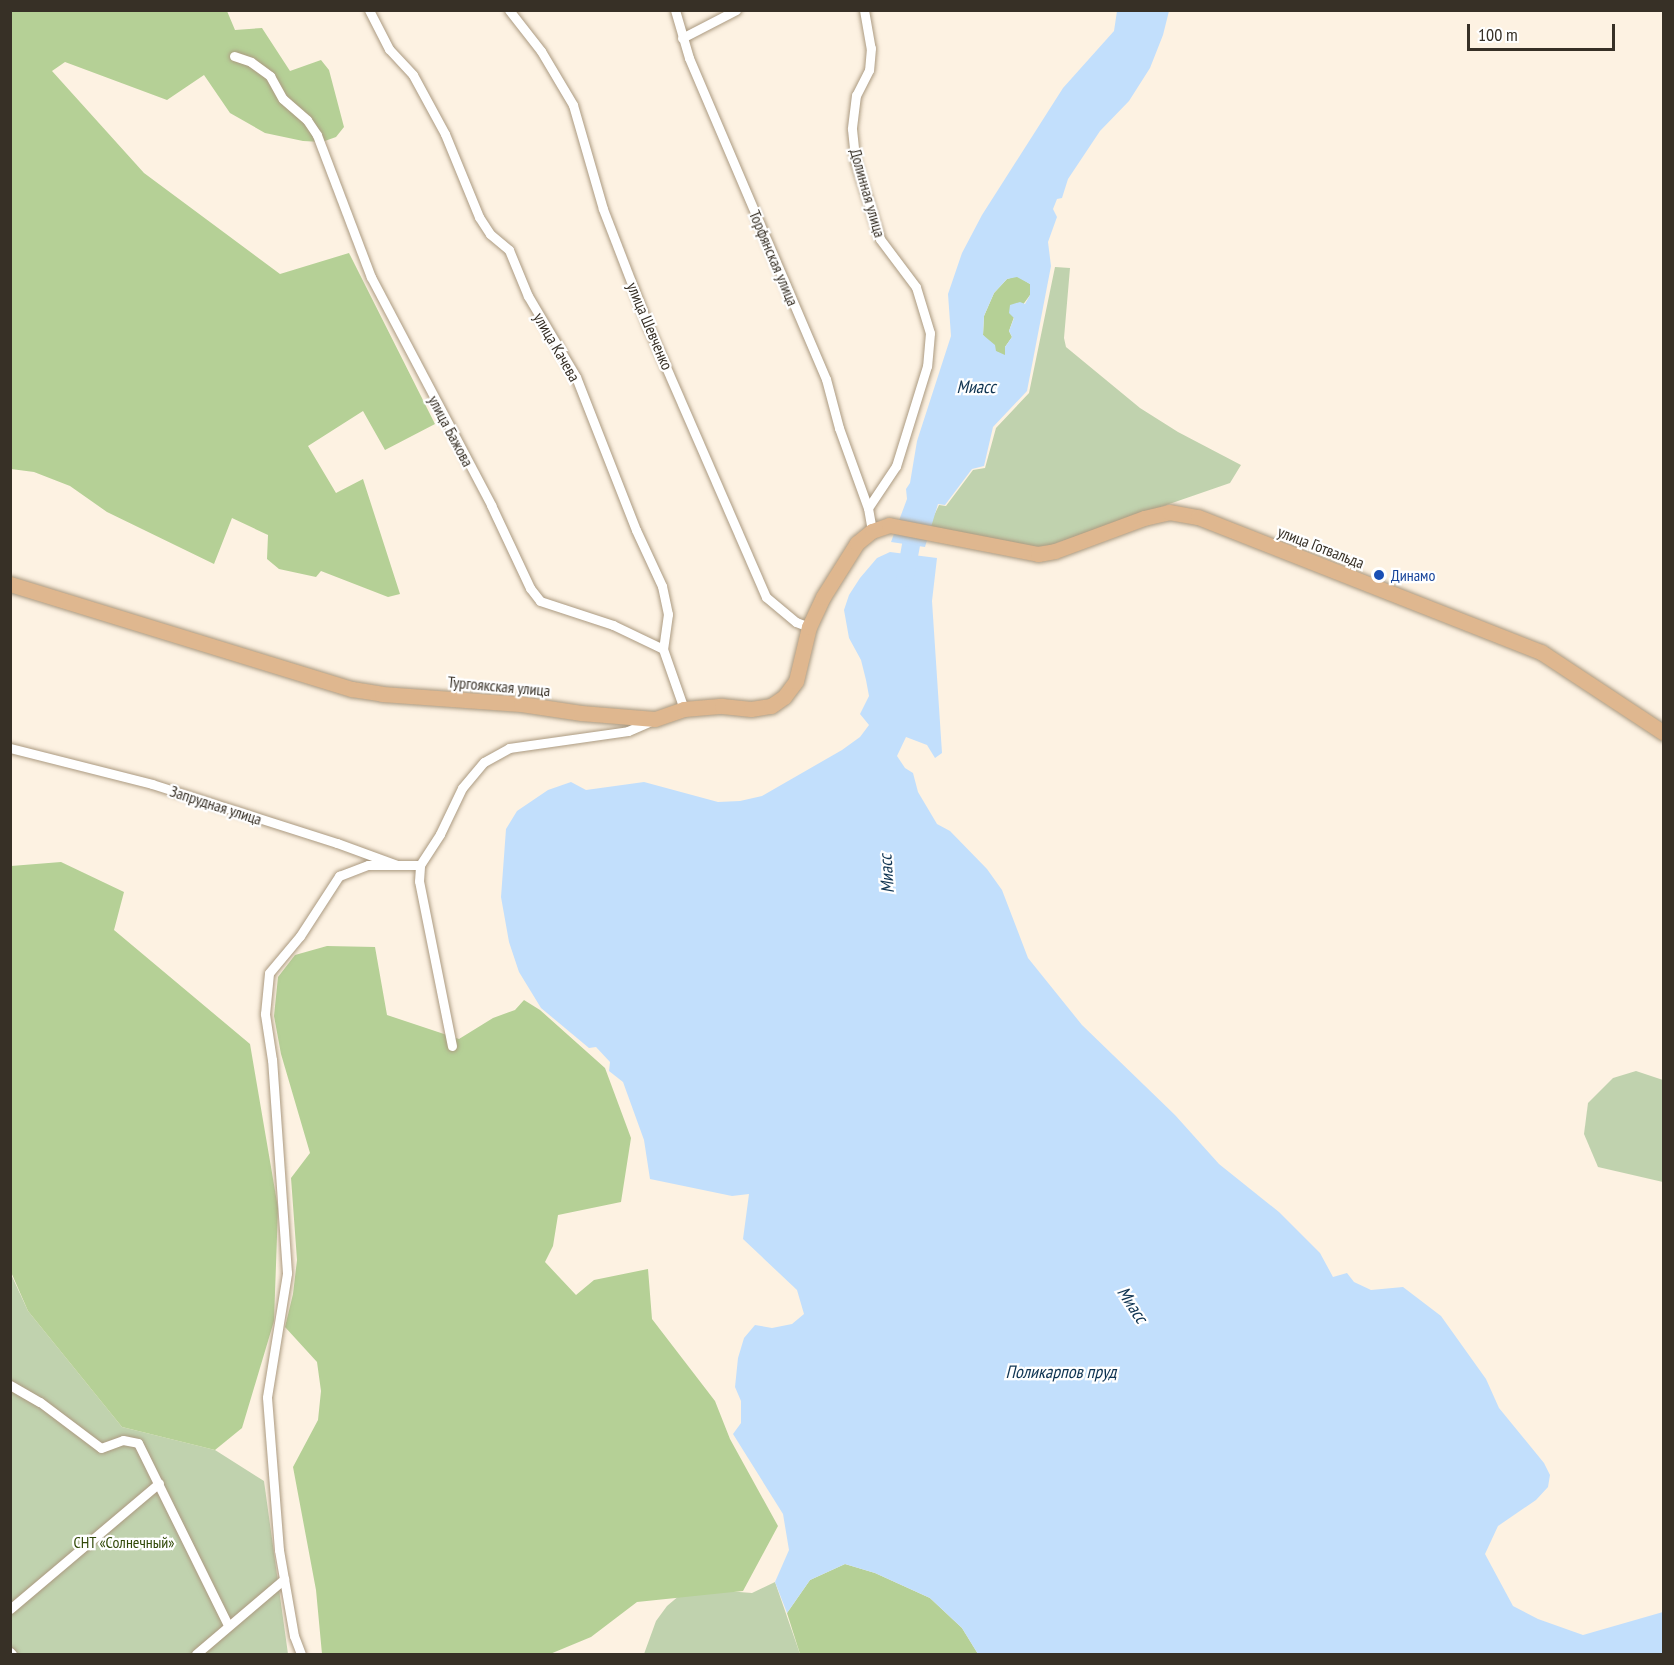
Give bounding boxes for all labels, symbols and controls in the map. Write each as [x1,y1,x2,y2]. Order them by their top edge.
scale bar [1470,12,1618,50]
text: 100 m [1478,23,1518,46]
street label: Долинная улица [846,146,890,240]
street label: Торфянская улица [745,207,803,309]
street label: улица Шевченко [623,279,677,373]
street label: улица Качева [530,309,584,385]
water label: Миасс [956,376,996,398]
street label: улица Бажова [424,392,478,470]
street label: улица Готвальда [1275,522,1367,572]
place label: Динамо [1391,565,1435,585]
marker: Динамо [1372,568,1386,582]
street label: Тургоякская улица [447,672,551,700]
street label: Запрудная улица [168,781,264,829]
water label: Миасс [875,854,899,894]
water label: Миасс [1112,1283,1152,1327]
water label: Поликарпов пруд [1006,1361,1116,1383]
park label: СНТ «Солнечный» [73,1532,175,1552]

